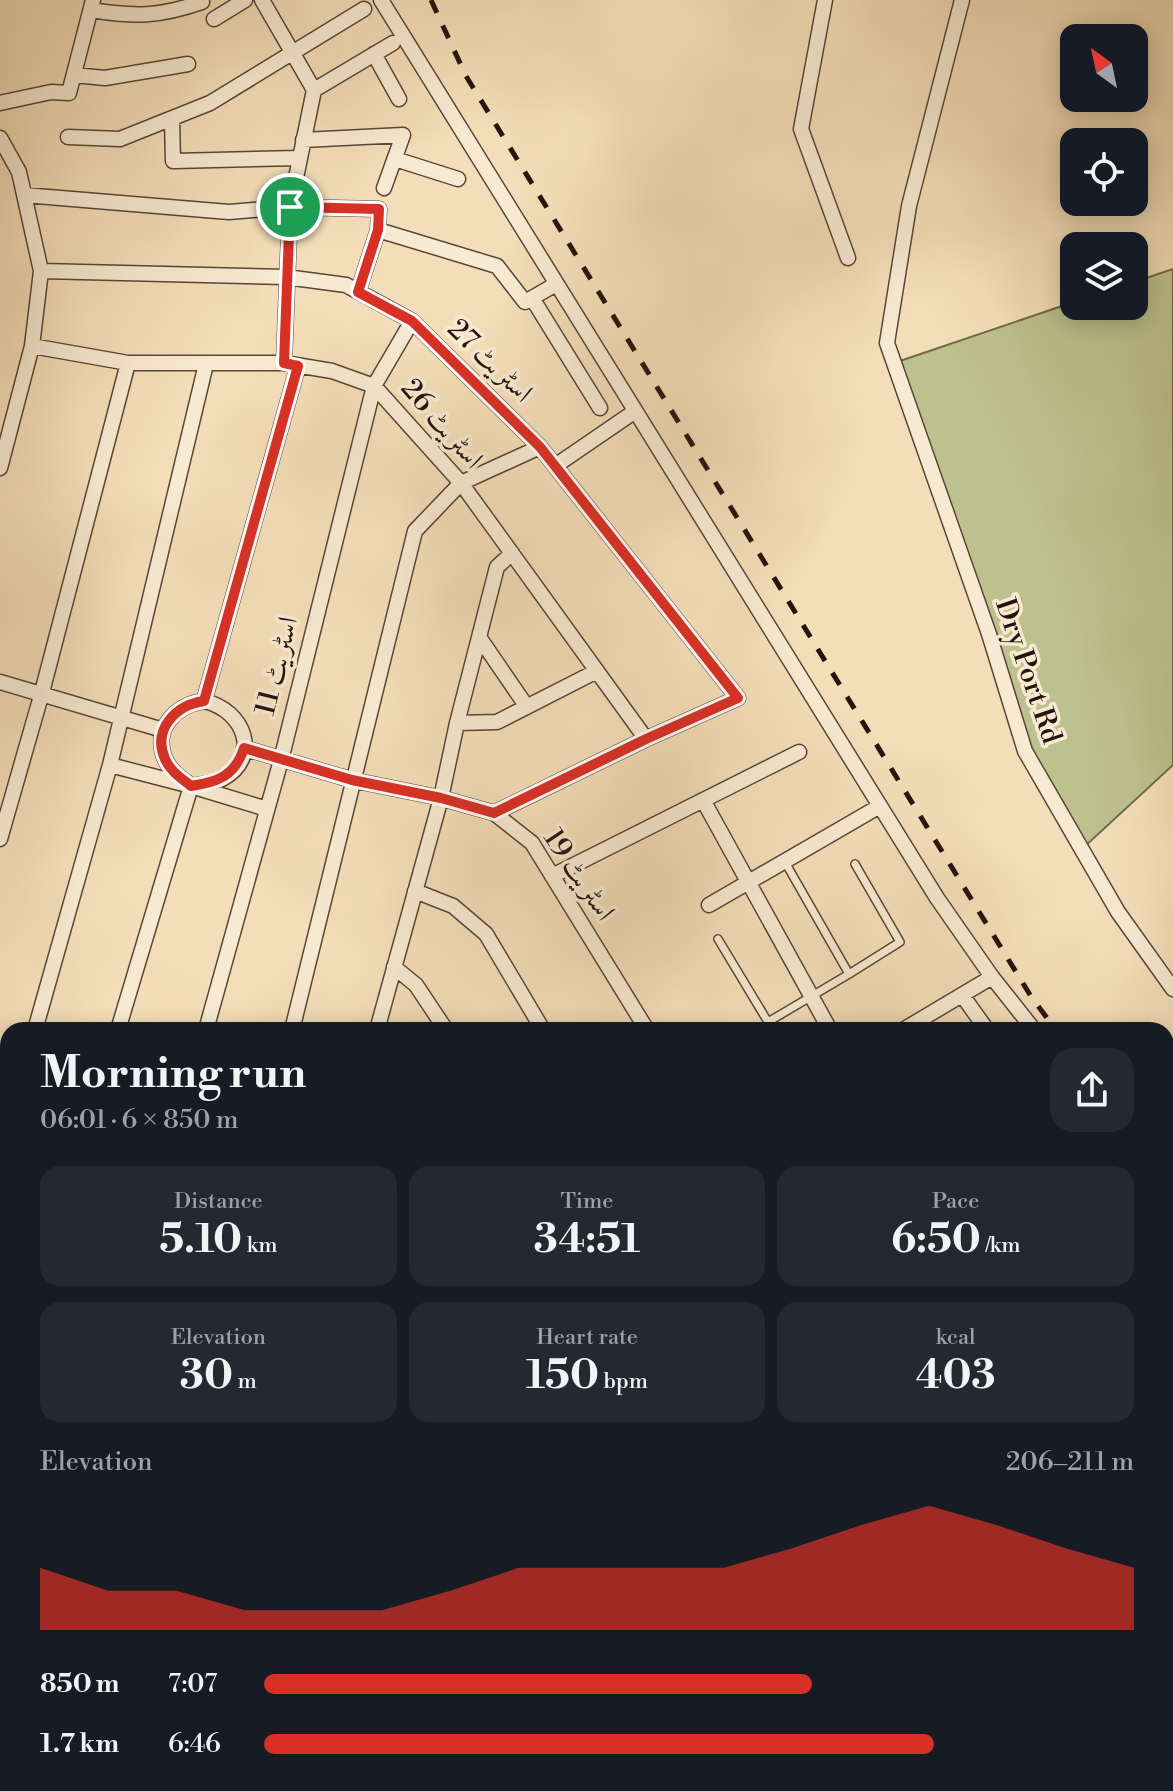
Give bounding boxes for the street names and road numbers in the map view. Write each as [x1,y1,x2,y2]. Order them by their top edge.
street label: اسٹریٹ 27 [440,312,540,410]
street label: اسٹریٹ 26 [393,372,491,476]
street label: Dry Port Rd [987,594,1069,748]
street label: اسٹریٹ 11 [248,613,306,719]
street label: اسٹریٹ 19 [536,822,622,928]

